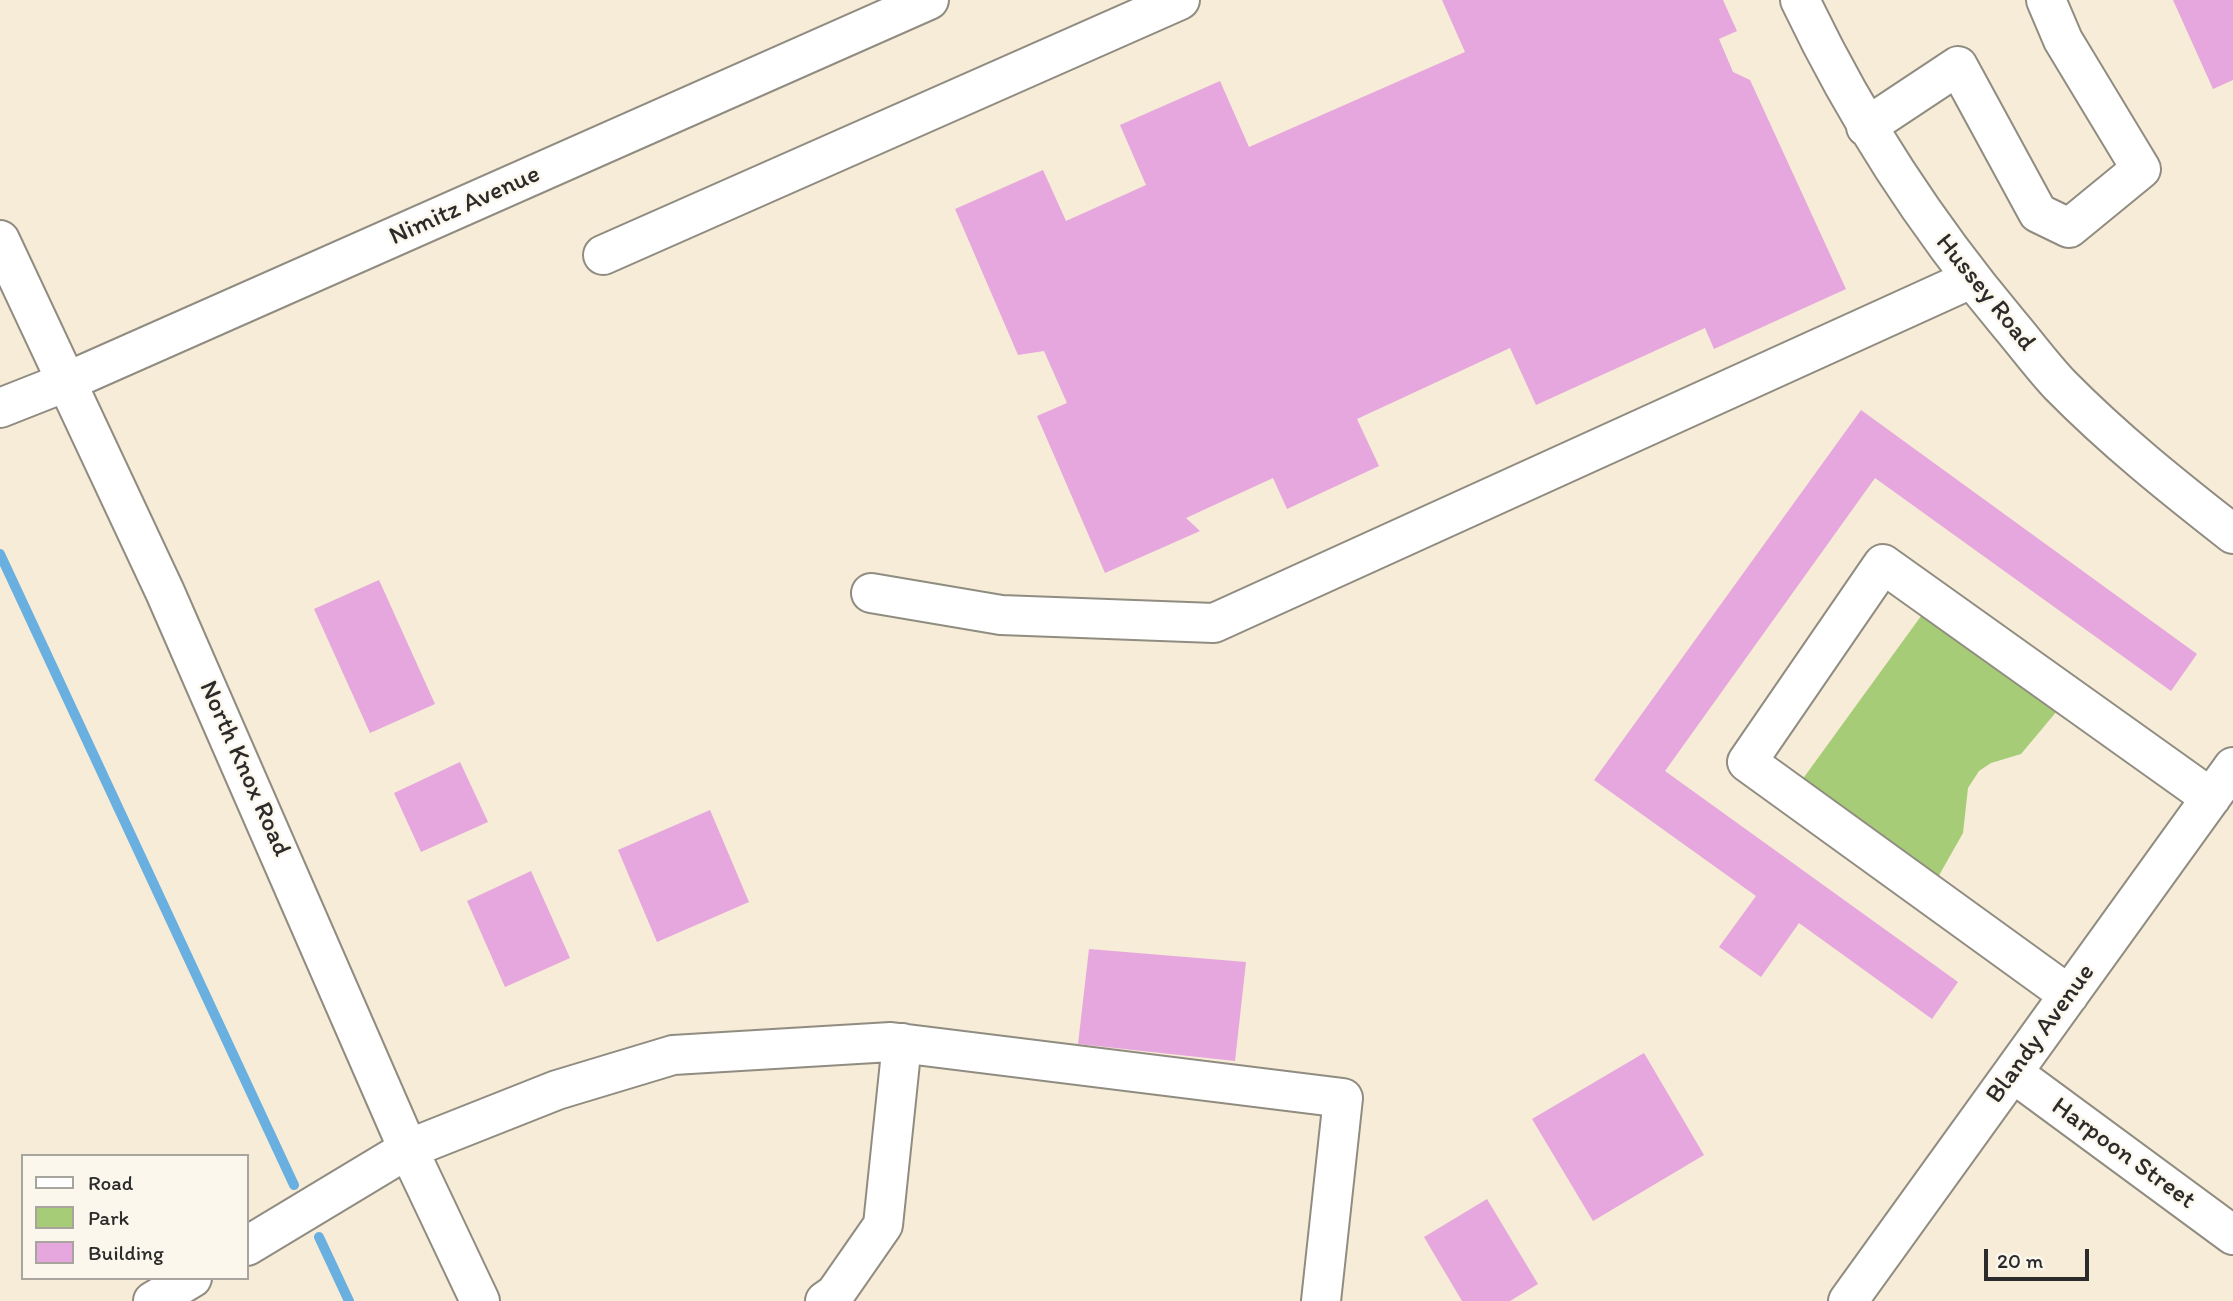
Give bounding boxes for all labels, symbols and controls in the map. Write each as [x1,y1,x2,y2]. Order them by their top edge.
street label: Nimitz Avenue [385,159,545,253]
street label: Hussey Road [1928,228,2042,358]
street label: North Knox Road [191,676,297,862]
street label: Blandy Avenue [1980,958,2102,1110]
street label: Harpoon Street [2045,1091,2201,1217]
legend [21,1154,248,1280]
text: Road [88,1170,133,1195]
text: Park [88,1205,129,1230]
scale bar [1988,1234,2093,1278]
text: Building [88,1240,164,1265]
text: 20 m [1997,1248,2043,1273]

